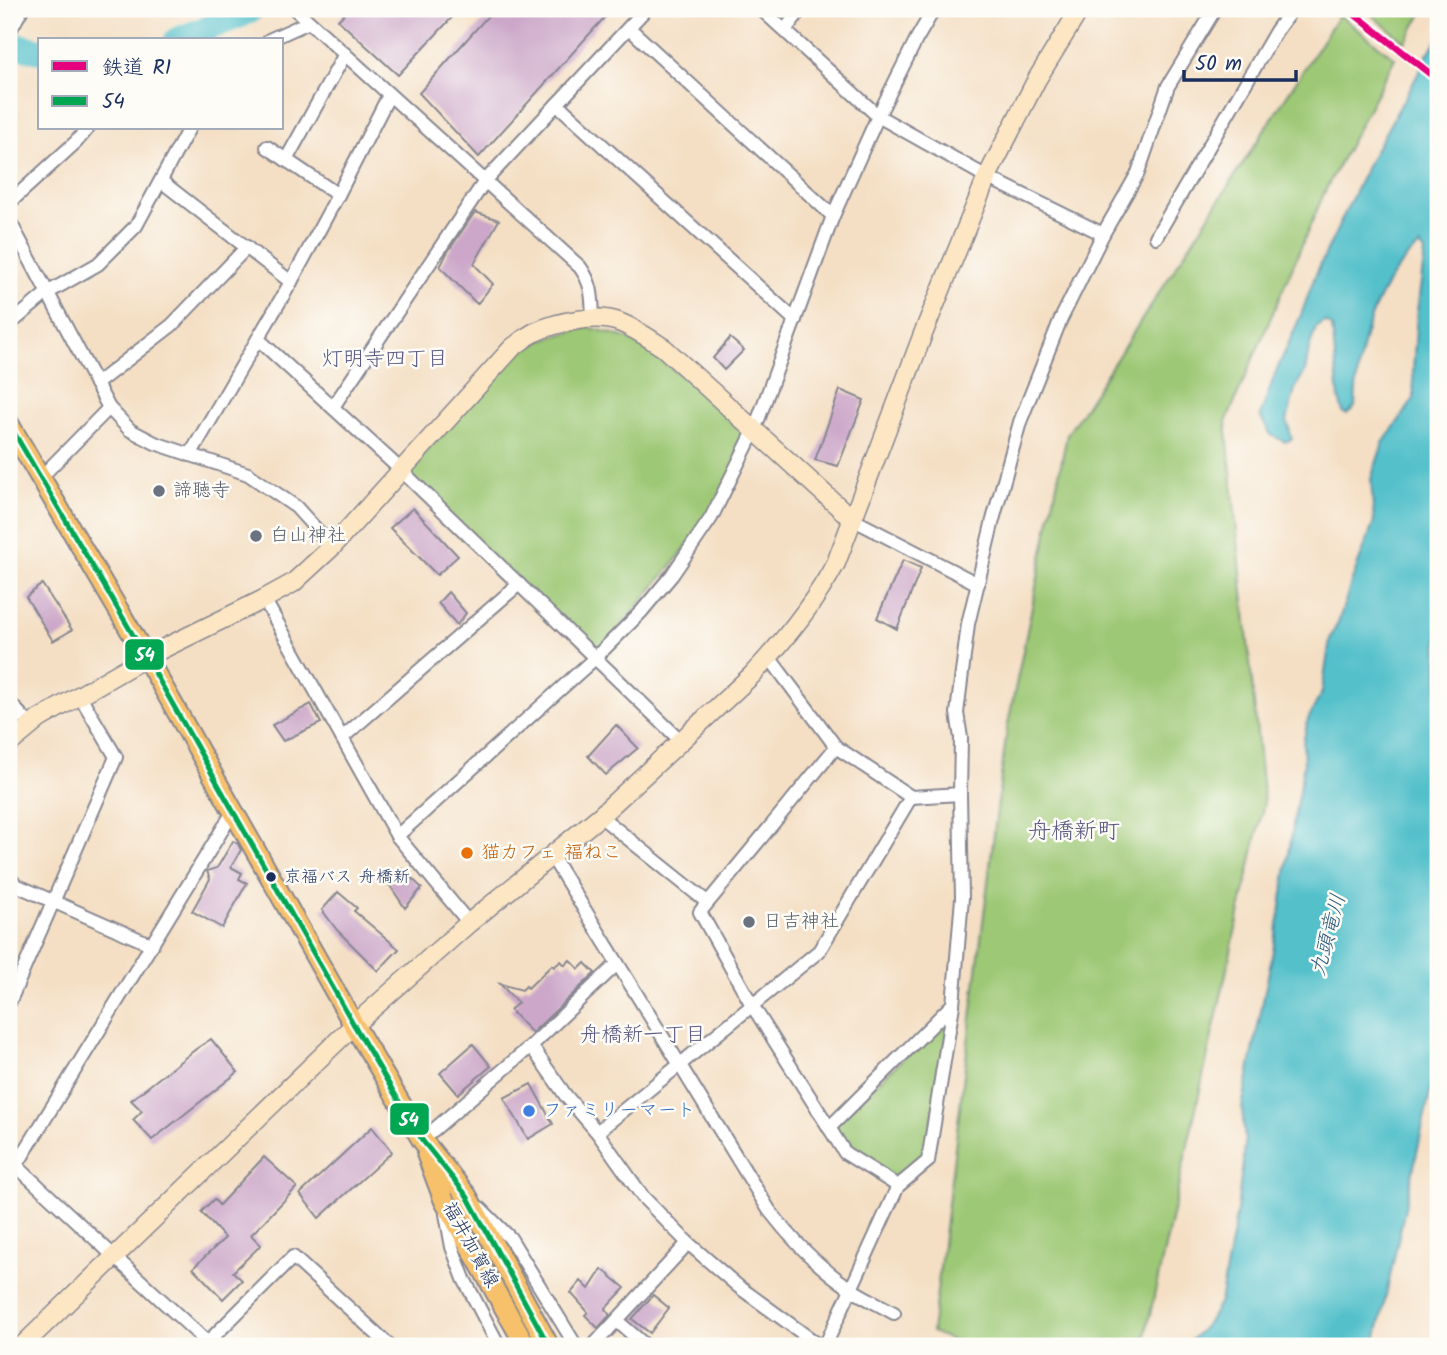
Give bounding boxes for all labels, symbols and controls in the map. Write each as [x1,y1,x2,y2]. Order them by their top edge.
legend [38,38,284,130]
scale bar [1184,38,1296,82]
text: 50 m [1195,48,1242,81]
text: 鉄道 R1 [102,52,171,85]
text: 54 [102,86,125,119]
district label: 灯明寺四丁目 [322,343,448,376]
place label: 諦聴寺 [173,476,230,506]
marker: 諦聴寺 [151,483,167,499]
place label: 白山神社 [270,521,346,551]
marker: 白山神社 [248,528,264,544]
line badge: 54 [124,638,165,671]
text: 54 [134,641,156,671]
district label: 舟橋新町 [1028,814,1120,850]
place label: 猫カフェ 福ねこ [481,838,622,868]
marker: 猫カフェ 福ねこ [459,845,475,861]
place label: 京福バス 舟橋新 [284,864,410,891]
marker: 京福バス 舟橋新 [264,870,278,884]
water label: 九頭竜川 [1302,890,1356,980]
place label: 日吉神社 [763,907,839,937]
marker: 日吉神社 [741,914,757,930]
district label: 舟橋新一丁目 [580,1019,706,1052]
place label: ファミリーマート [543,1096,695,1126]
line badge: 54 [389,1102,430,1136]
marker: ファミリーマート [521,1103,537,1119]
text: 54 [398,1106,420,1136]
street label: 福井加賀線 [434,1196,506,1294]

